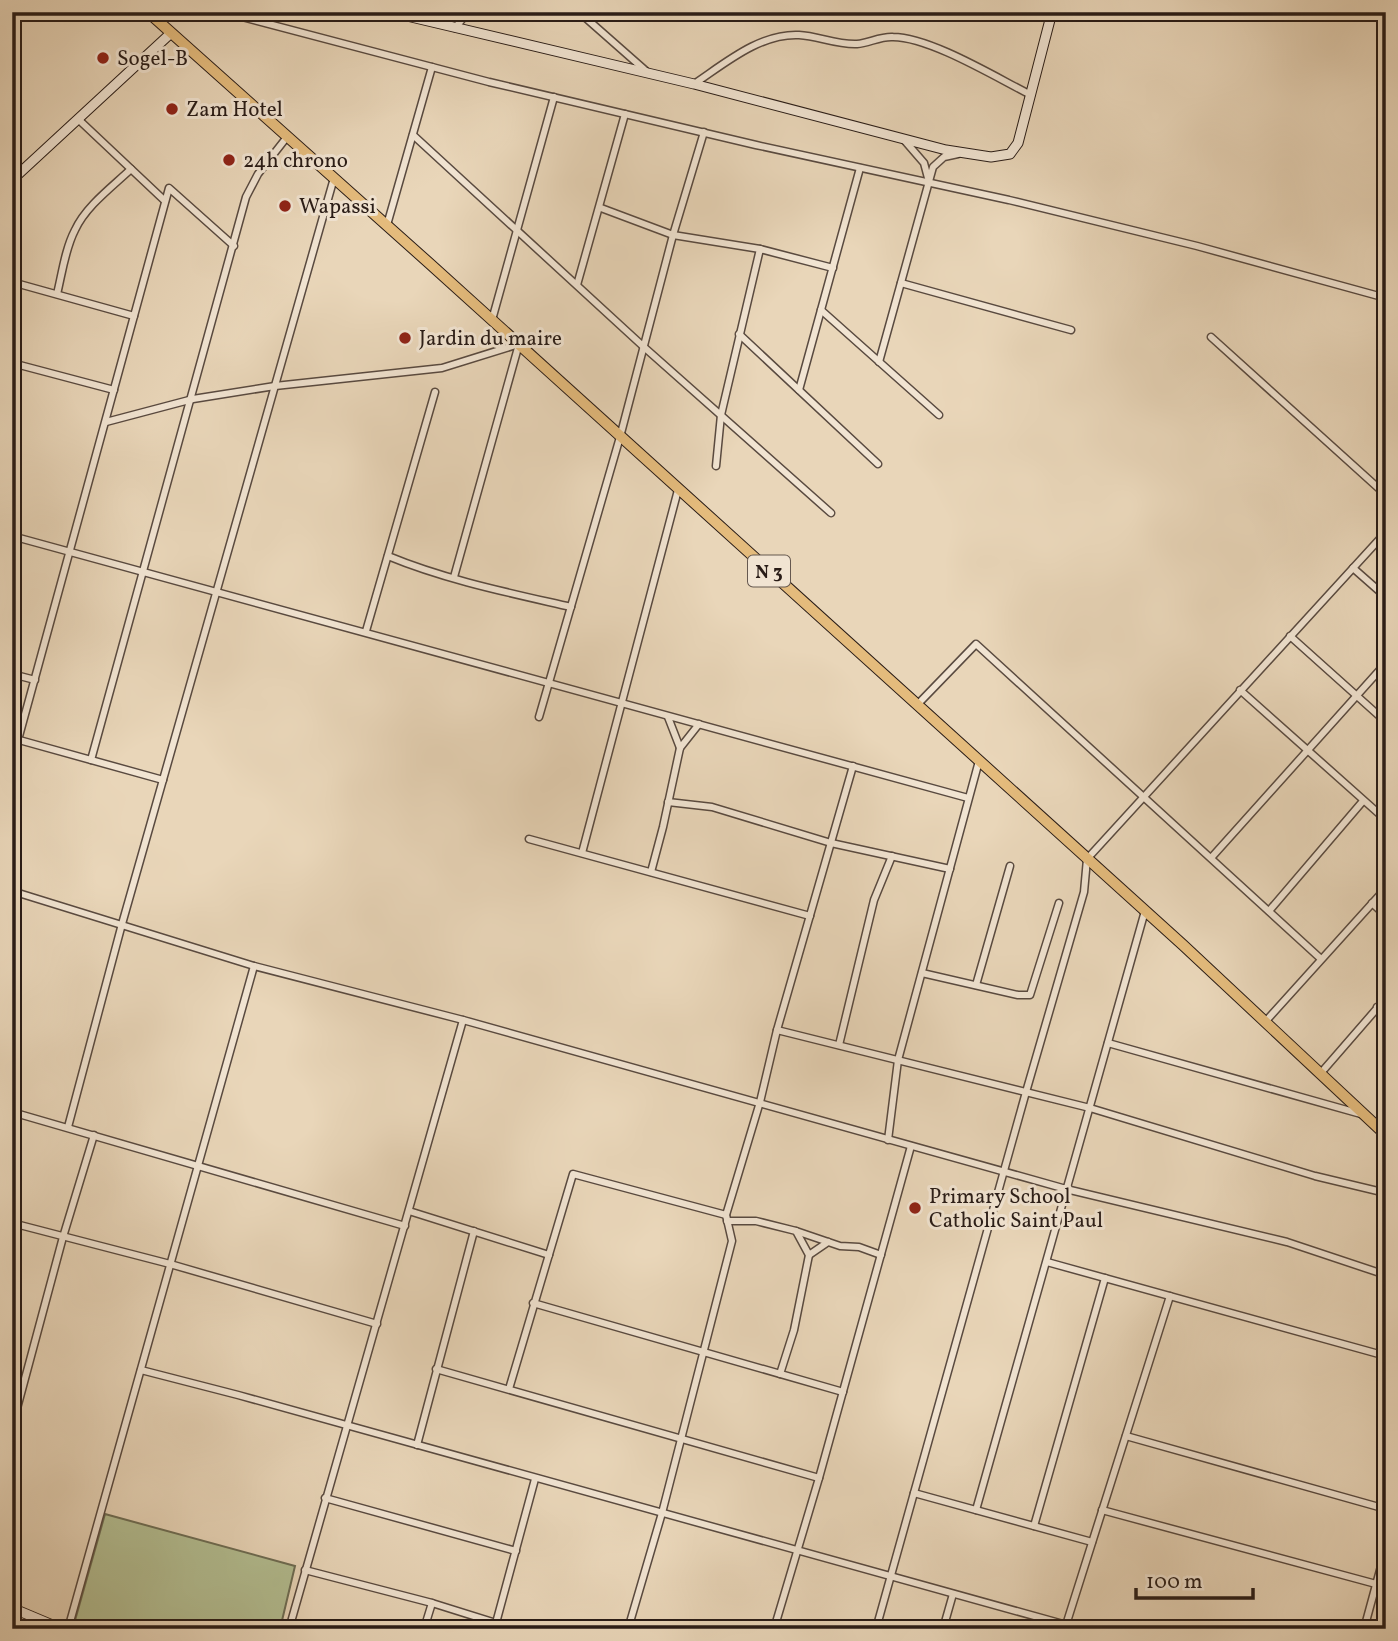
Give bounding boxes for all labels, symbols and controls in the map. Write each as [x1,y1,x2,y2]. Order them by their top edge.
place label: Sogel-B [117,45,188,74]
marker: Sogel-B [95,50,111,66]
place label: Zam Hotel [186,96,283,125]
marker: Zam Hotel [164,101,180,117]
place label: 24h chrono [243,147,348,176]
marker: 24h chrono [221,152,237,168]
place label: Wapassi [299,193,376,222]
marker: Wapassi [277,198,293,214]
place label: Jardin du maire [419,325,562,354]
marker: Jardin du maire [397,330,413,346]
road number: N 3 [748,556,790,586]
place label: Primary School Catholic Saint Paul [929,1183,1103,1236]
marker: Primary School Catholic Saint Paul [907,1200,923,1216]
scale bar [1136,1557,1253,1601]
text: 100 m [1146,1568,1203,1597]

